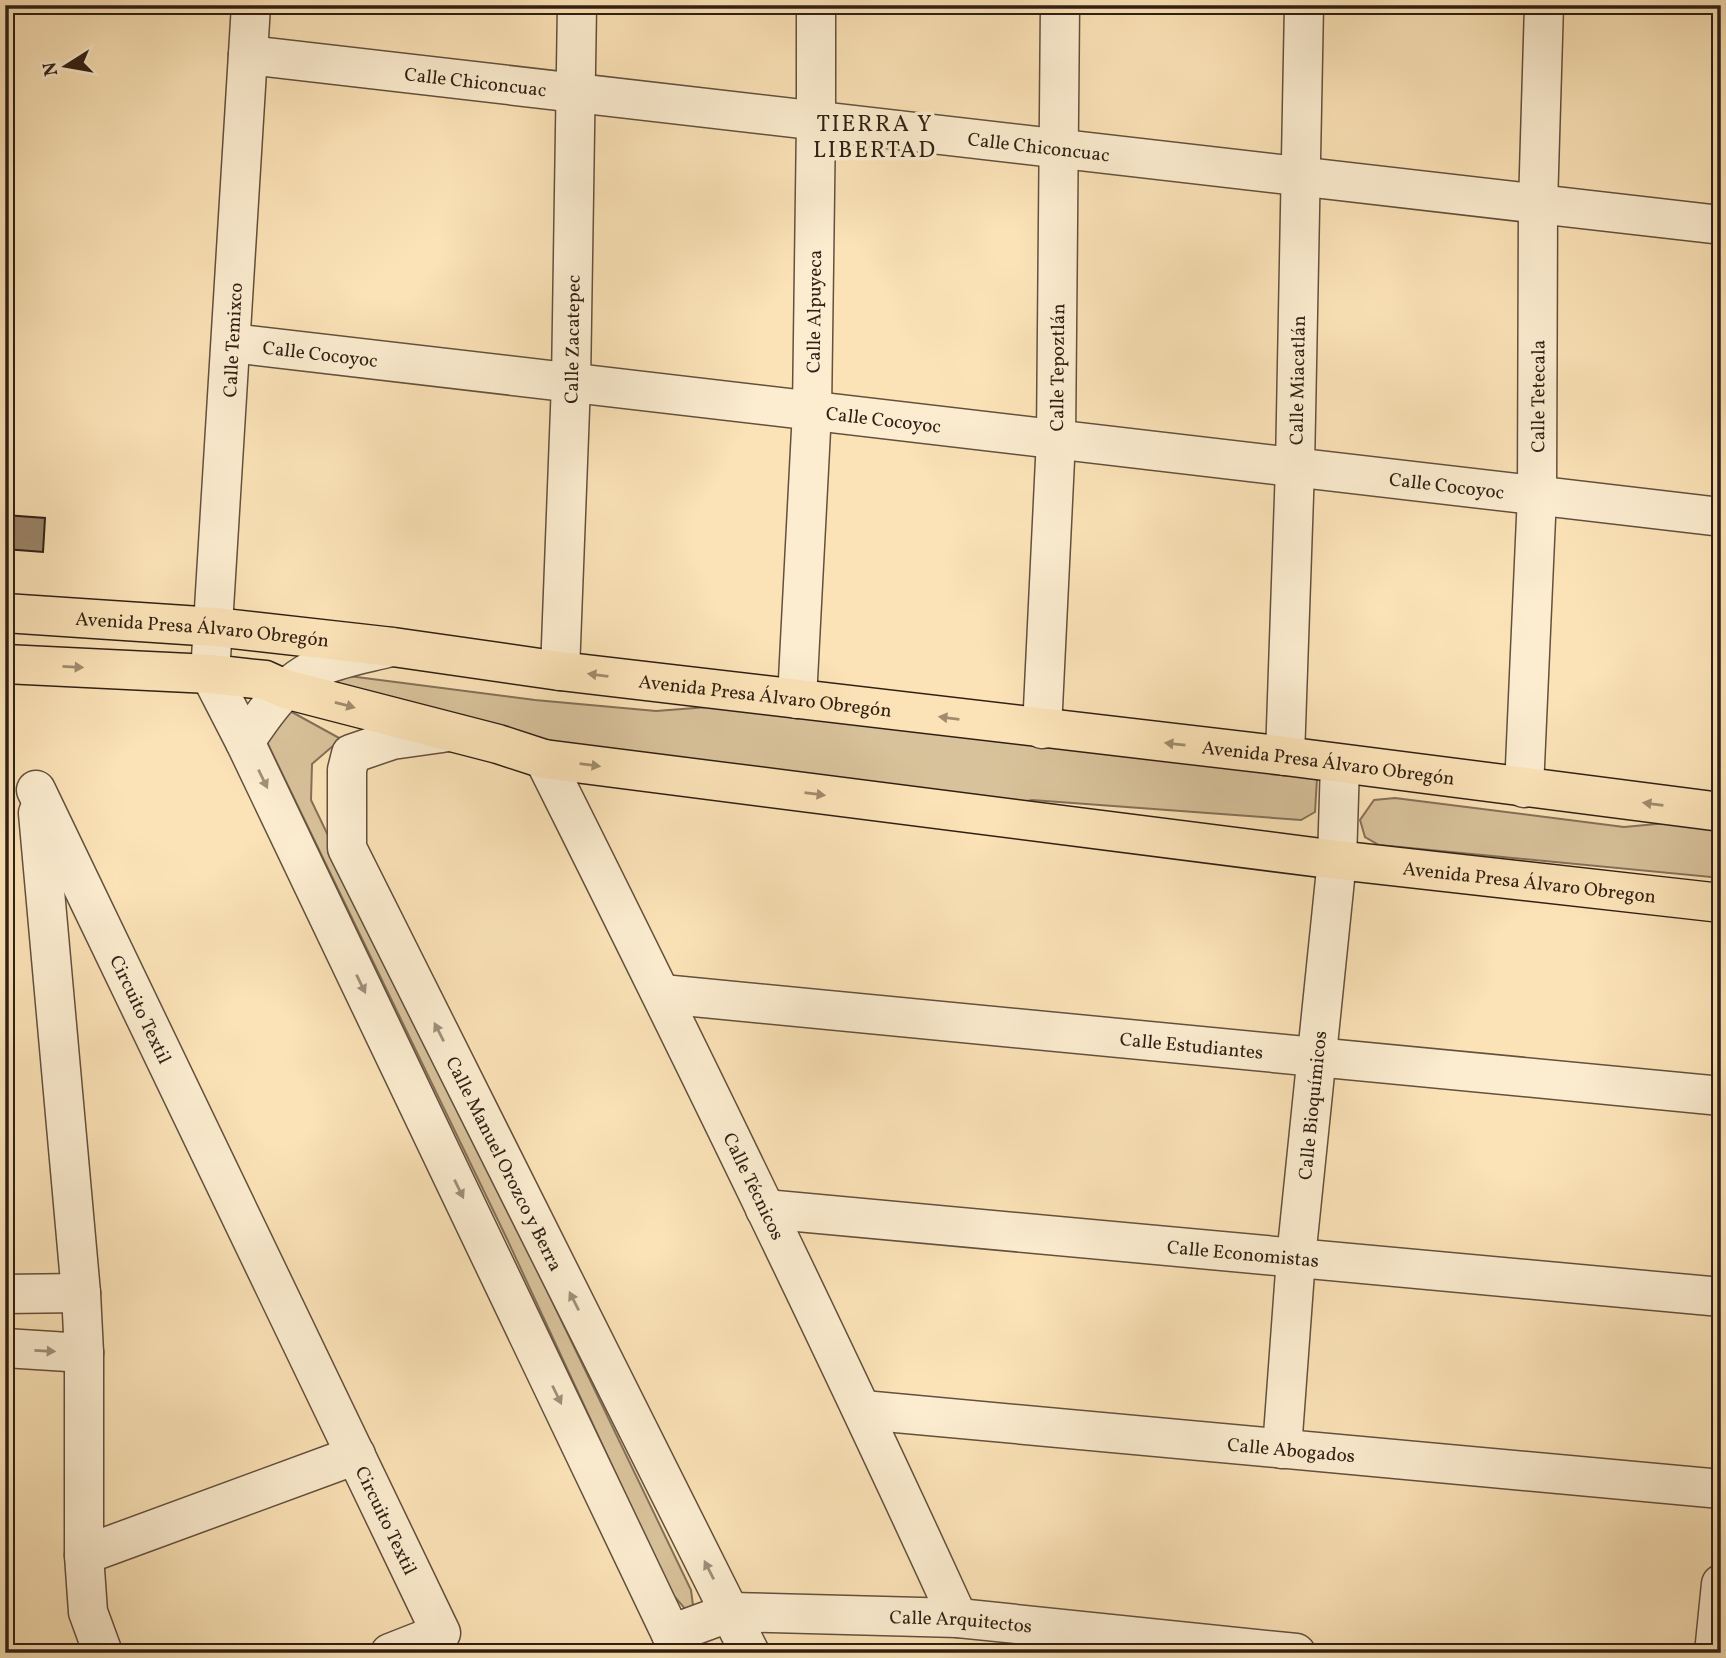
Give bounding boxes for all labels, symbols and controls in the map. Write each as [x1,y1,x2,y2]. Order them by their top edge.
north arrow [32,32,102,102]
text: N [37,59,65,78]
street label: Calle Chiconcuac [403,62,548,104]
district label: TIERRA Y LIBERTAD [813,109,937,167]
street label: Calle Chiconcuac [966,127,1111,169]
street label: Calle Alpuyeca [802,250,829,373]
street label: Calle Zacatepec [559,274,588,404]
street label: Calle Temixco [218,282,250,398]
street label: Calle Tepoztlán [1045,303,1072,431]
street label: Calle Miacatlán [1284,315,1313,445]
street label: Calle Cocoyoc [261,336,379,375]
street label: Calle Tetecala [1526,340,1553,453]
street label: Calle Cocoyoc [824,401,942,441]
street label: Calle Cocoyoc [1388,467,1505,507]
street label: Avenida Presa Álvaro Obregón [75,607,330,655]
one-way arrow [63,662,85,673]
street label: Avenida Presa Álvaro Obregón [637,669,893,725]
one-way arrow [587,670,609,681]
one-way arrow [335,700,357,711]
one-way arrow [937,712,959,723]
street label: Avenida Presa Álvaro Obregón [1200,735,1456,793]
one-way arrow [1163,738,1185,749]
one-way arrow [579,759,601,770]
one-way arrow [257,769,268,789]
one-way arrow [805,788,827,799]
one-way arrow [1642,798,1664,809]
street label: Avenida Presa Álvaro Obregon [1401,856,1657,911]
street label: Circuito Textil [102,951,177,1069]
one-way arrow [355,974,366,994]
one-way arrow [434,1021,446,1041]
street label: Calle Estudiantes [1118,1027,1264,1067]
street label: Calle Bioquímicos [1293,1030,1334,1181]
street label: Calle Manuel Orozco y Berra [438,1052,568,1276]
street label: Calle Técnicos [716,1129,790,1245]
one-way arrow [453,1179,464,1199]
street label: Calle Economistas [1166,1235,1320,1275]
one-way arrow [569,1290,581,1310]
one-way arrow [34,1345,56,1356]
one-way arrow [551,1384,562,1405]
street label: Calle Abogados [1226,1433,1356,1470]
street label: Circuito Textil [348,1462,422,1580]
one-way arrow [704,1559,716,1579]
street label: Calle Arquitectos [889,1605,1033,1641]

